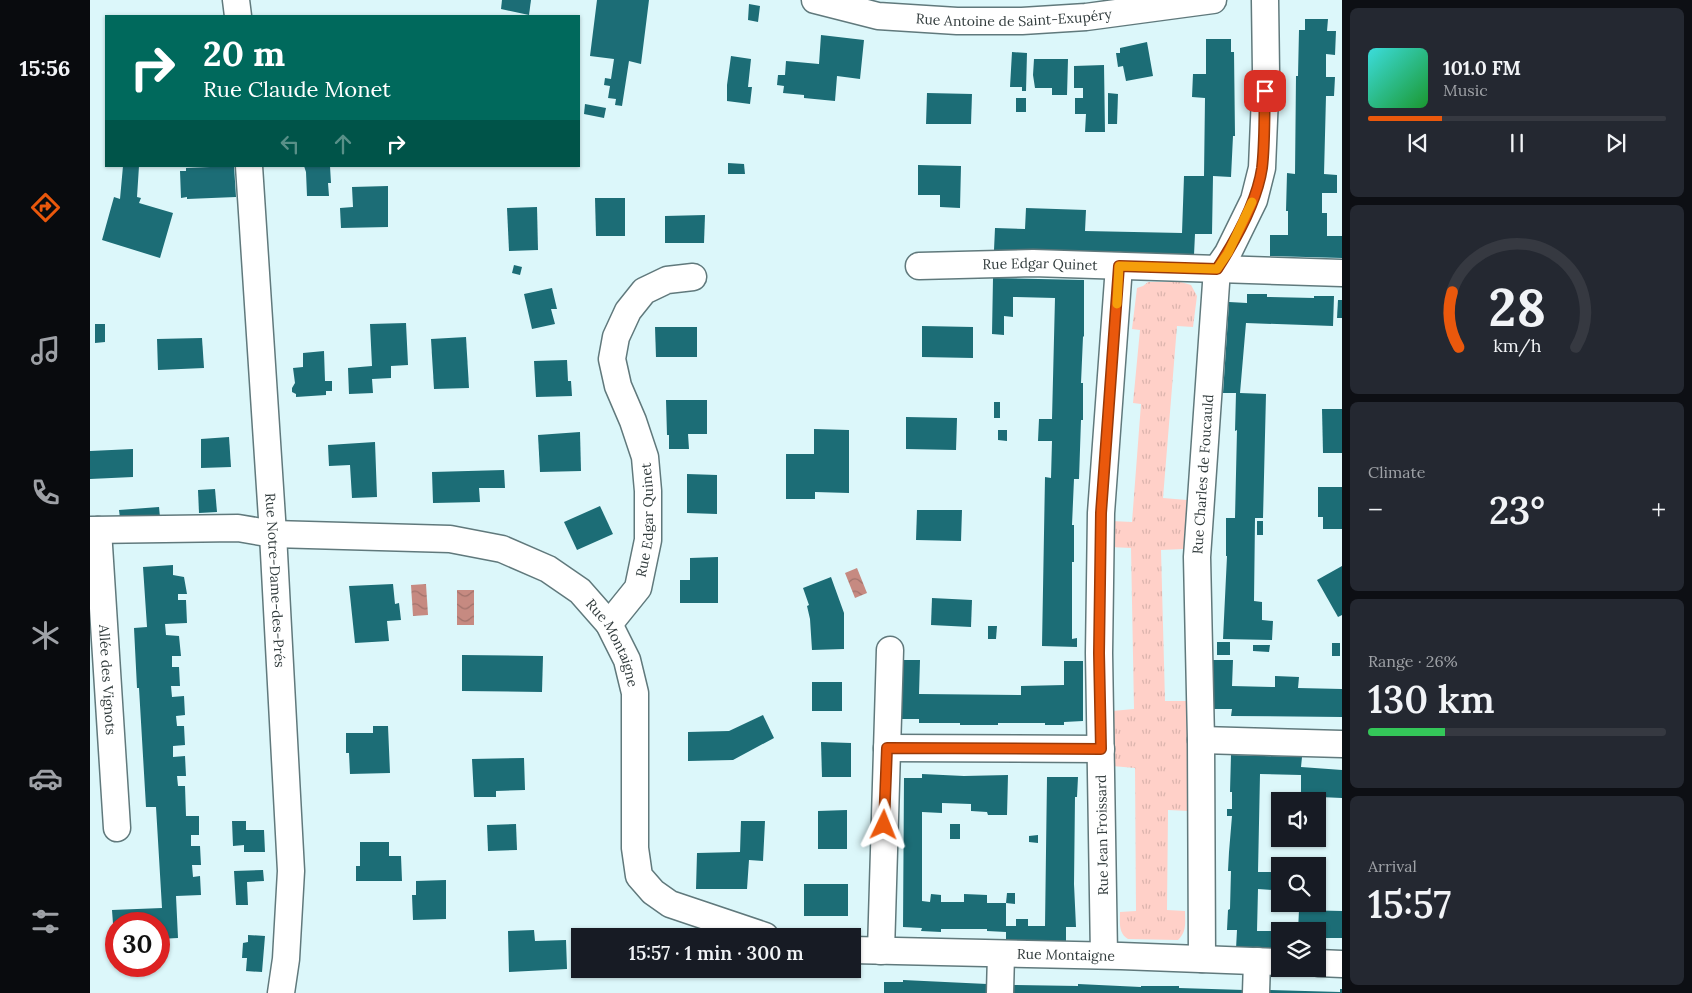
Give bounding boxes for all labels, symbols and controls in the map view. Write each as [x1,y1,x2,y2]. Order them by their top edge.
street label: Rue Antoine de Saint-Exupéry [915,5,1113,30]
text: 20 m [203,31,285,76]
icon: right [120,35,185,100]
text: 15:56 [20,54,70,82]
text: 101.0 FM [1443,56,1521,80]
pin [1244,70,1286,112]
text: Rue Claude Monet [203,75,391,103]
icon: arrive [1251,77,1279,105]
text: Music [1443,80,1488,100]
icon: previous [1404,129,1432,157]
icon: pause [1503,129,1531,157]
icon: next [1602,129,1630,157]
icon: left [276,130,304,158]
icon: ahead [329,130,357,158]
icon: right [382,130,410,158]
icon: directions [28,190,63,225]
street label: Rue Edgar Quinet [982,254,1098,274]
text: 28 [1488,274,1546,340]
icon: music [28,333,63,368]
text: km/h [1493,334,1541,357]
street label: Rue Charles de Foucauld [1188,394,1217,555]
street label: Rue Edgar Quinet [631,461,657,579]
text: Climate [1368,462,1425,482]
icon: phone [28,475,63,510]
text: 23° [1489,486,1545,534]
street label: Rue Notre-Dame-des-Prés [261,492,289,668]
text: − [1368,492,1383,528]
text: + [1651,492,1666,528]
street label: Rue Montaigne [582,595,642,689]
icon: climate [28,618,63,653]
street label: Allée des Vignots [95,623,120,735]
text: Range · 26% [1368,651,1458,671]
text: 130 km [1368,675,1495,723]
icon: car [28,761,63,796]
street label: Rue Jean Froissard [1092,775,1112,895]
map controls [1271,792,1326,977]
button: sound [1271,792,1326,847]
position arrow [857,798,909,850]
text: Arrival [1368,856,1417,876]
button: search [1271,857,1326,912]
text: 15:57 [1368,880,1451,928]
icon: filters [28,904,63,939]
speed limit sign: 30 [105,912,170,977]
button: layers [1271,922,1326,977]
text: 15:57 · 1 min · 300 m [628,941,804,965]
street label: Rue Montaigne [1017,945,1116,965]

